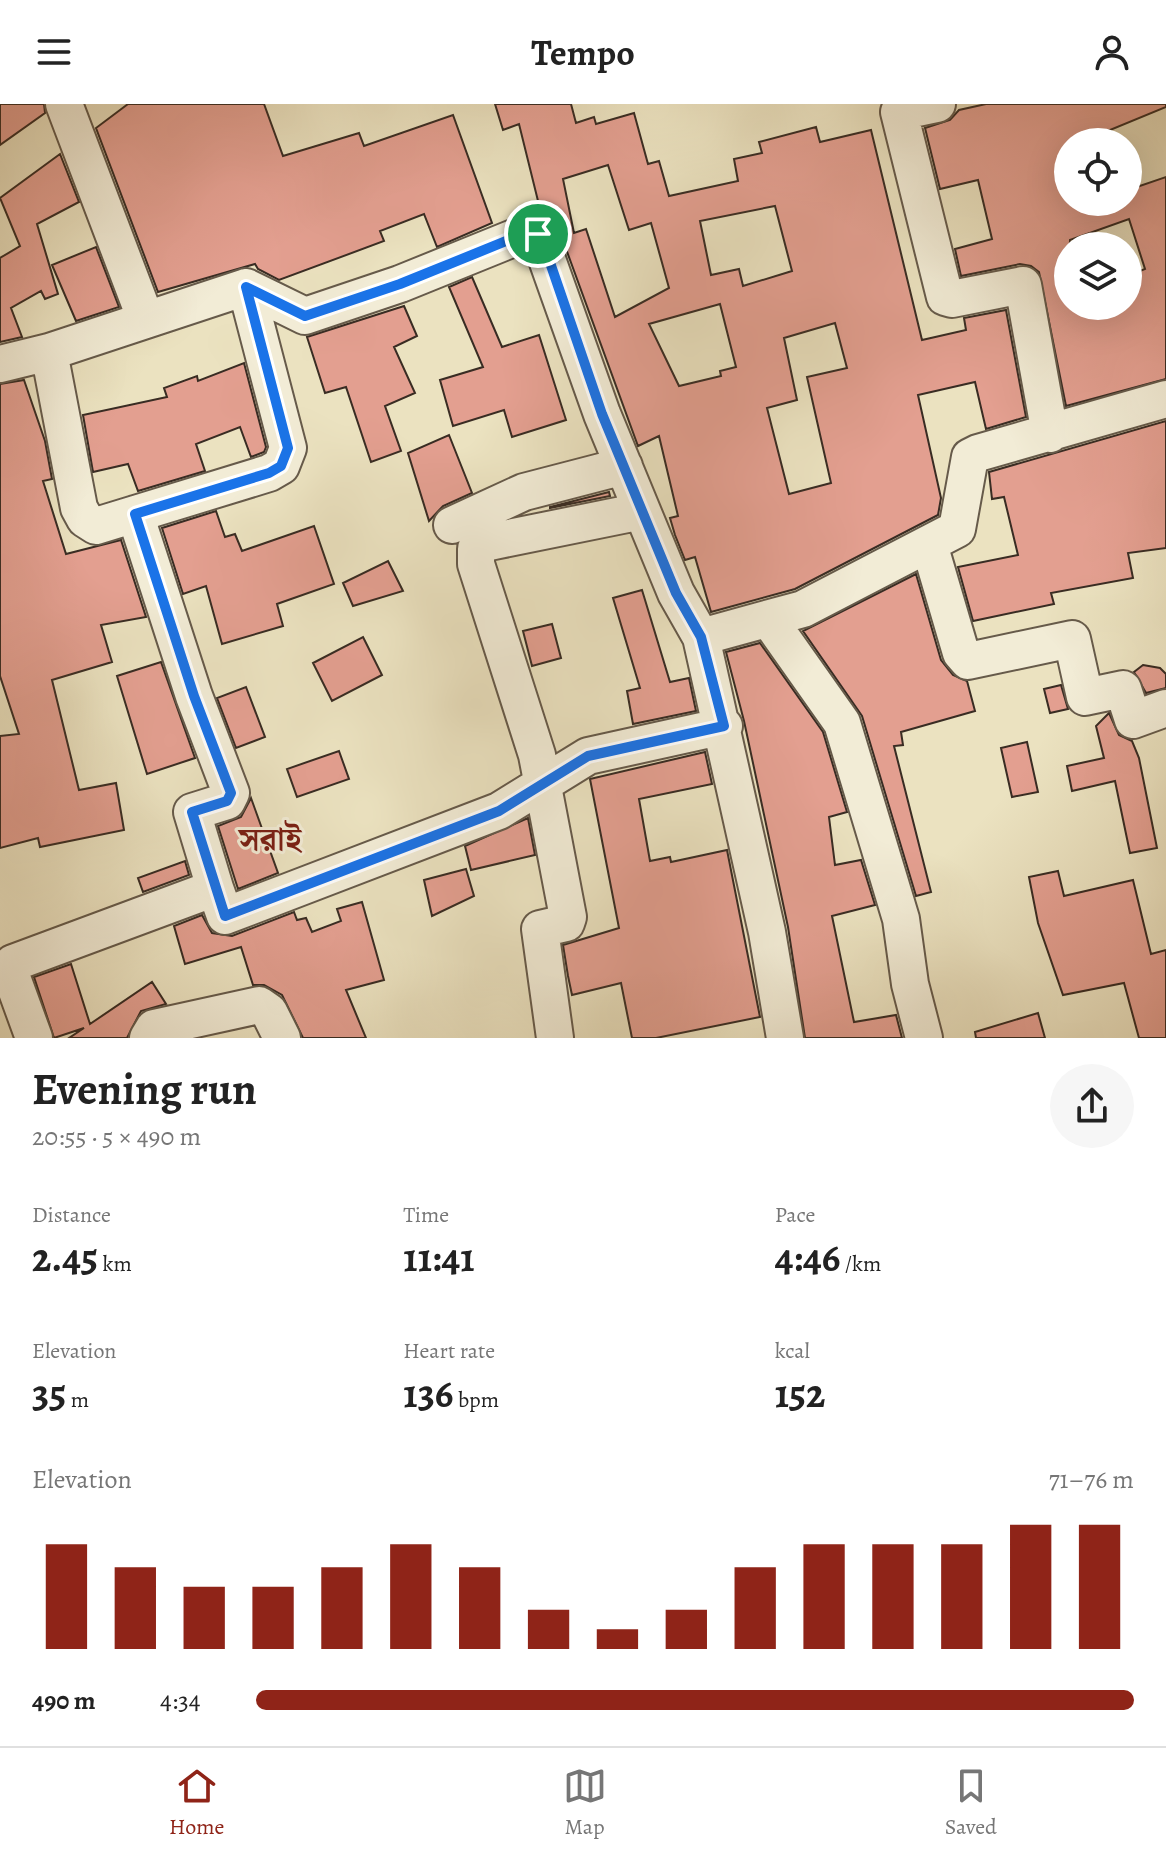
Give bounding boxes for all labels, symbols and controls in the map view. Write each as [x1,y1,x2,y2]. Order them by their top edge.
text: Tempo [531,28,635,77]
icon: menu [32,30,76,74]
icon: person [1090,30,1134,74]
map controls [1054,128,1142,320]
button: locate [1054,128,1142,216]
pin [504,200,572,268]
icon: arrive [516,212,560,256]
button: layers [1054,232,1142,320]
district label: সরাই [237,817,303,861]
text: Evening run [32,1059,257,1119]
button: share [1050,1064,1134,1148]
text: 20:55 · 5 × 490 m [32,1119,201,1154]
text: Distance [32,1200,111,1230]
text: Time [403,1200,449,1230]
text: Pace [775,1200,815,1230]
text: 2.45 [32,1230,98,1285]
text: 11:41 [403,1230,475,1285]
text: 4:46 [775,1230,840,1285]
text: km [98,1249,132,1279]
text: /km [840,1249,881,1279]
text: Elevation [32,1336,116,1366]
text: Heart rate [403,1336,495,1366]
text: kcal [775,1336,810,1366]
text: 35 [32,1366,66,1421]
text: 136 [403,1366,454,1421]
text: 152 [775,1366,825,1421]
text: m [66,1385,89,1415]
text: bpm [454,1385,499,1415]
text: Elevation [32,1462,132,1497]
text: 71–76 m [1049,1462,1134,1497]
text: 490 m [32,1683,96,1718]
text: 4:34 [160,1683,201,1718]
tab: Home [169,1764,224,1842]
tab: Map [563,1764,607,1842]
tab: Saved [945,1764,997,1842]

